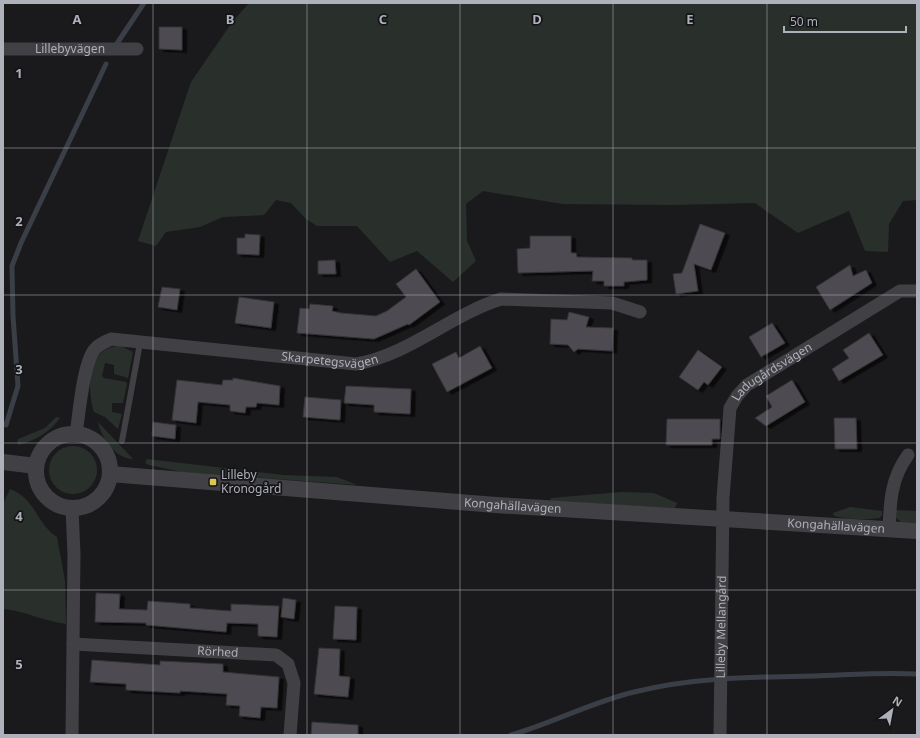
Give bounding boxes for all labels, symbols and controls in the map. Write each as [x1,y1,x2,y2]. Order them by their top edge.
scale bar [784,8,906,34]
text: A [73,10,82,28]
text: B [226,10,234,28]
text: C [379,10,387,28]
text: D [532,10,542,28]
text: E [686,10,694,28]
text: 50 m [790,13,818,30]
street label: Lillebyvägen [35,40,105,57]
text: 1 [15,64,23,82]
text: 2 [15,212,23,230]
street label: Ladugårdsvägen [727,338,815,404]
street label: Skarpetegsvägen [281,347,380,372]
text: 3 [15,360,23,378]
place label: Lilleby Kronogård [221,466,281,497]
marker: Lilleby Kronogård [208,477,218,487]
street label: Kongahällavägen [463,493,562,517]
text: 4 [15,507,23,525]
street label: Kongahällavägen [787,514,885,537]
street label: Lilleby Mellangård [712,575,730,679]
street label: Rörhed [197,642,239,661]
text: 5 [15,655,23,673]
north arrow [872,690,912,730]
text: N [890,692,905,710]

